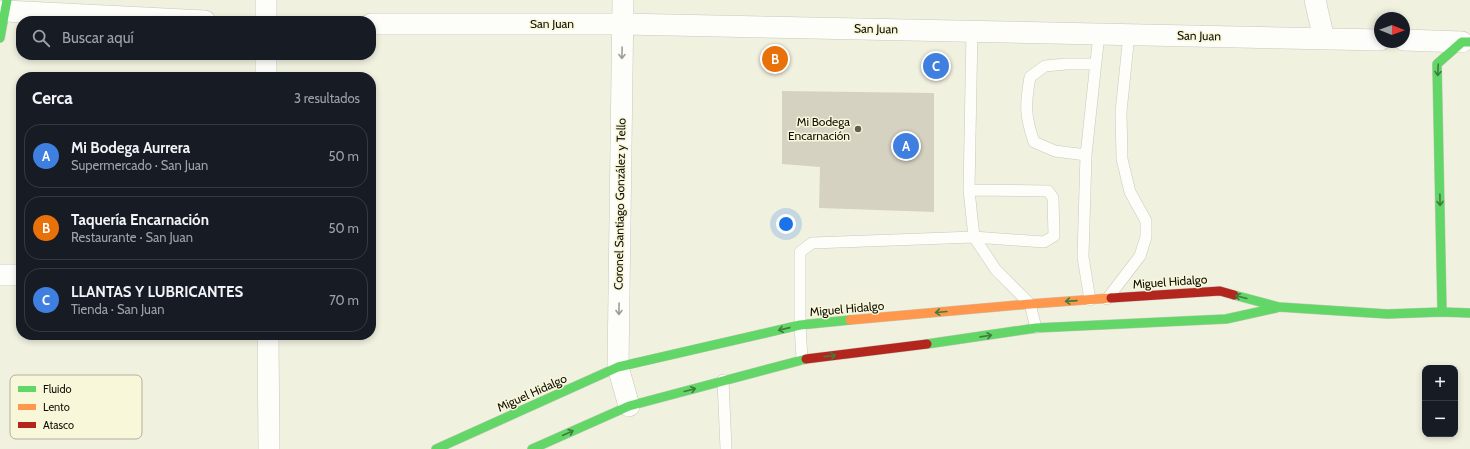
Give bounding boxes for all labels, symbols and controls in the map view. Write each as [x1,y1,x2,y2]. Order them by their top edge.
north arrow [1374,12,1410,48]
search box [16,16,376,60]
street label: San Juan [530,16,574,31]
street label: San Juan [854,21,898,36]
icon: search [30,27,52,49]
street label: San Juan [1177,28,1221,43]
text: Buscar aquí [62,29,134,47]
pin: B [762,44,788,74]
one-way arrow [618,46,626,59]
pin: C [923,51,949,81]
one-way arrow [1434,63,1442,76]
text: Cerca [32,88,73,108]
text: 3 resultados [294,90,360,106]
place label: Mi Bodega Encarnación [788,114,850,143]
street label: Coronel Santiago González y Tello [611,117,629,290]
marker: Mi Bodega Encarnación [853,124,863,134]
pin: A [893,131,919,161]
text: Mi Bodega Aurrera [71,139,190,157]
text: A [42,148,50,164]
text: 50 m [329,148,359,164]
text: Supermercado · San Juan [71,157,208,173]
one-way arrow [1436,193,1444,206]
text: Taquería Encarnación [71,211,209,229]
your location [776,214,796,234]
text: B [42,220,50,236]
text: 50 m [329,220,359,236]
text: Restaurante · San Juan [71,229,193,245]
street label: Miguel Hidalgo [1132,271,1208,292]
text: LLANTAS Y LUBRICANTES [71,283,243,301]
text: C [42,292,50,308]
text: 70 m [329,292,359,308]
one-way arrow [1235,293,1248,300]
street label: Miguel Hidalgo [809,298,885,319]
one-way arrow [1065,298,1078,305]
text: Tienda · San Juan [71,301,164,317]
one-way arrow [615,302,623,315]
one-way arrow [935,308,948,316]
one-way arrow [778,325,791,333]
one-way arrow [979,332,992,340]
one-way arrow [823,352,836,359]
map controls [1422,365,1458,437]
button: + [1422,365,1458,401]
street label: Miguel Hidalgo [495,370,569,415]
legend [10,375,142,439]
text: Fluido [43,382,72,396]
one-way arrow [683,385,696,393]
text: Lento [43,400,70,414]
button: − [1422,401,1458,437]
text: Atasco [43,418,74,432]
one-way arrow [562,429,574,436]

